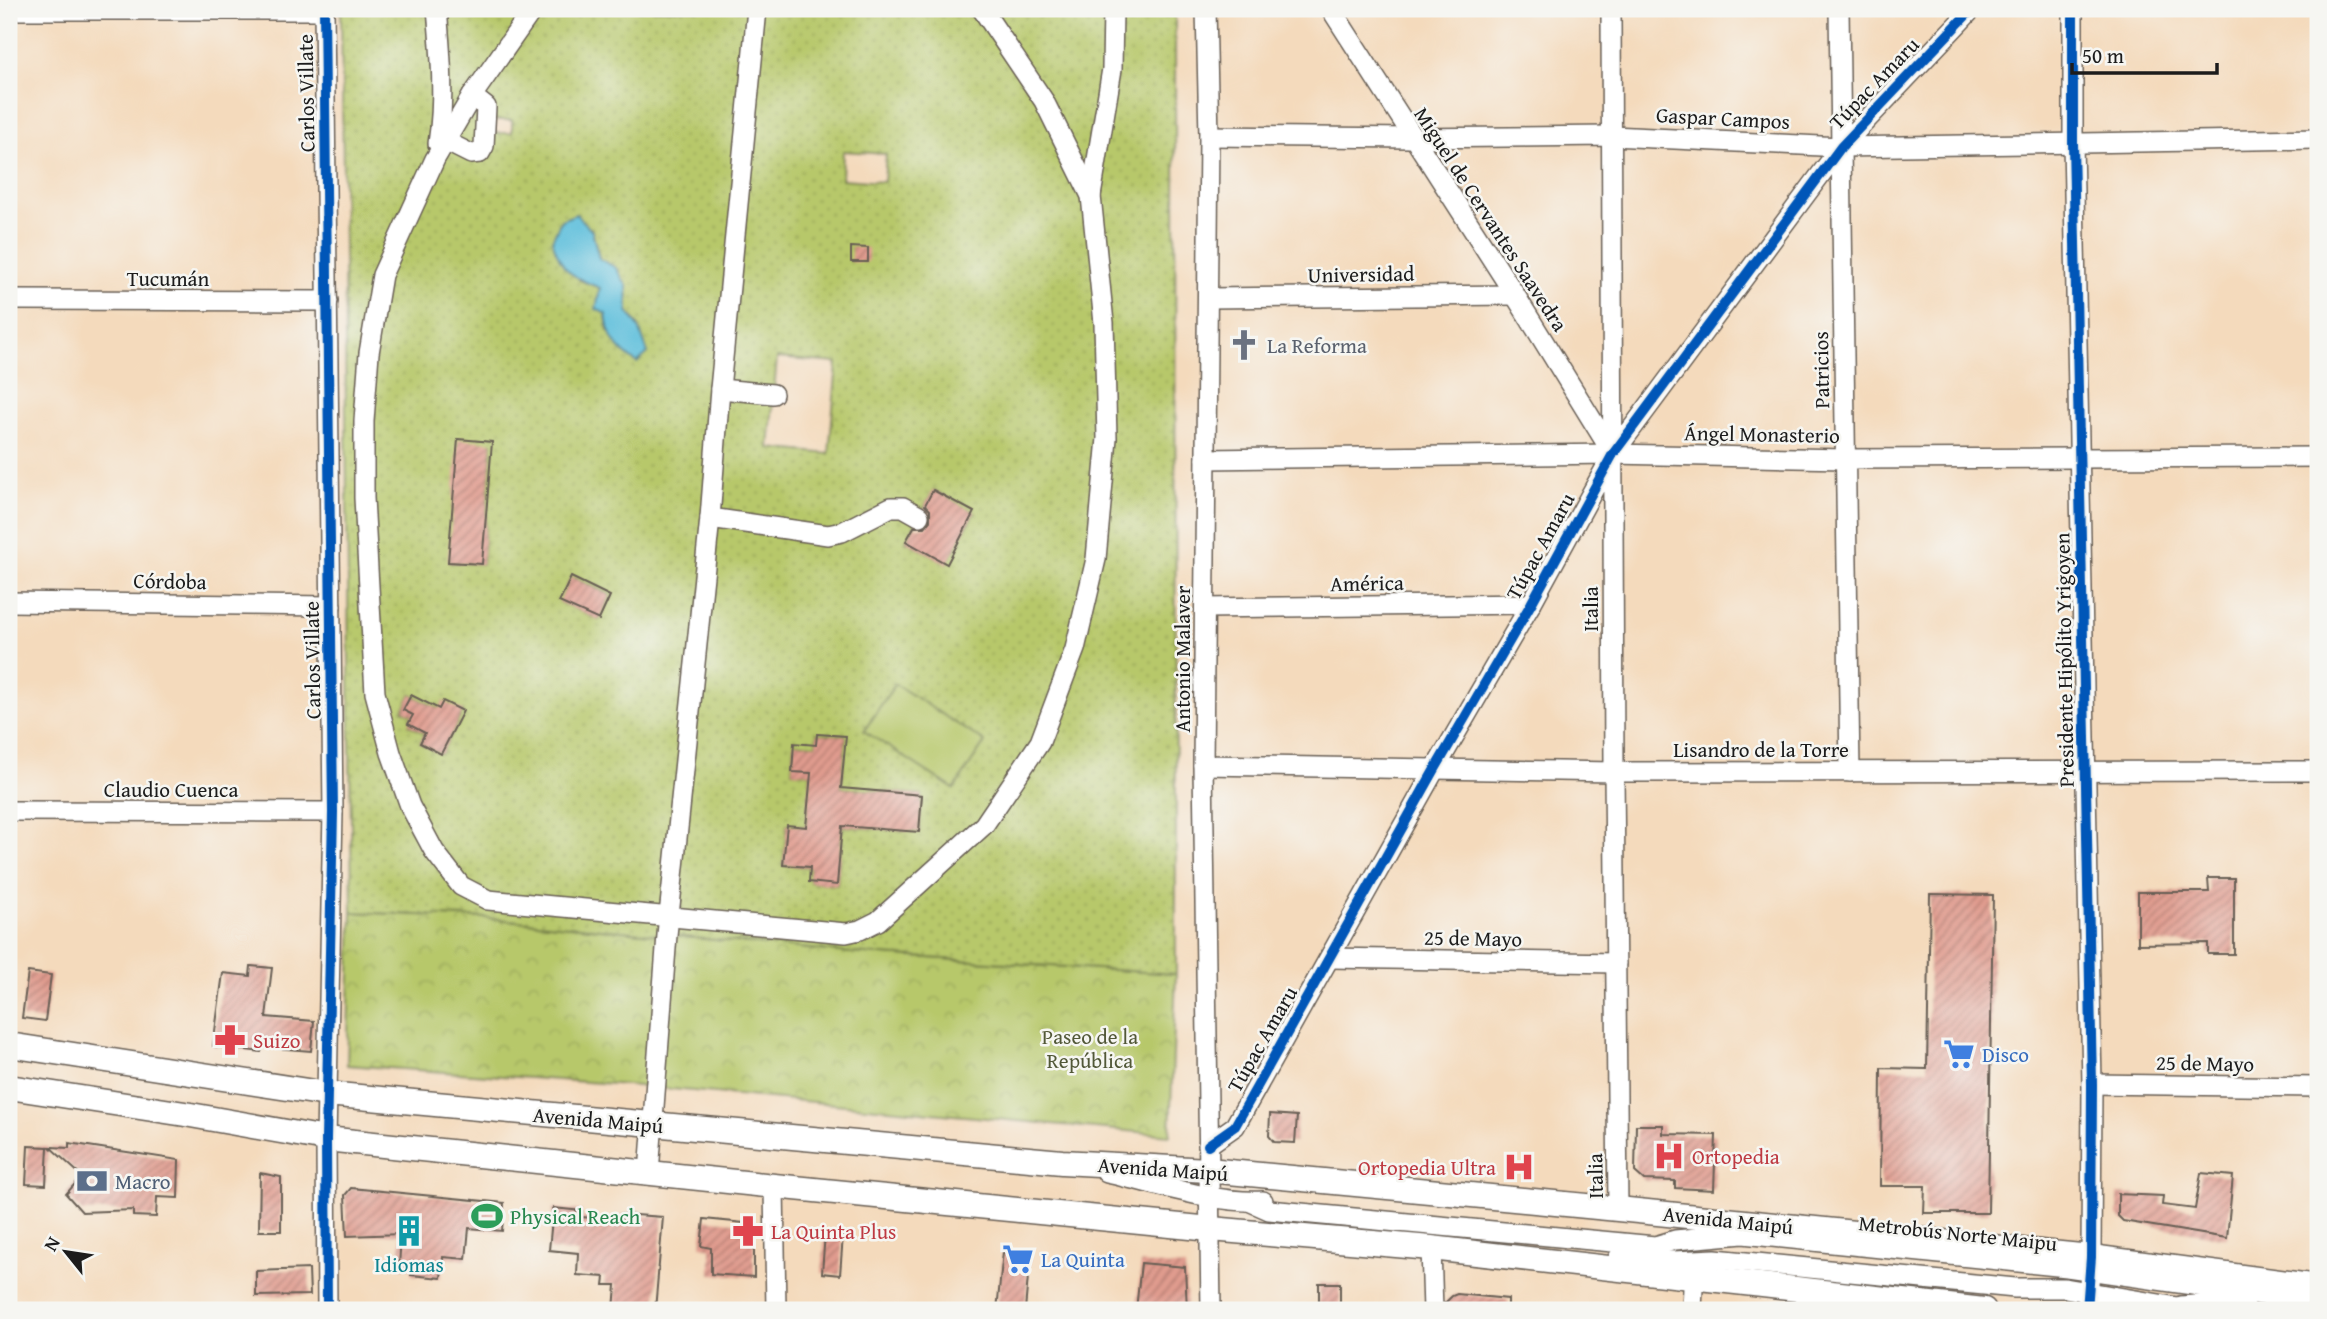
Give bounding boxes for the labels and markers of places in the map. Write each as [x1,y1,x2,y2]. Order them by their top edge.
church icon: La Reforma [1227,328,1261,362]
place label: La Reforma [1267,330,1367,361]
pharmacy icon: Suizo [213,1023,247,1057]
place label: Suizo [253,1025,300,1056]
supermarket icon: Disco [1942,1037,1976,1071]
place label: Disco [1982,1039,2029,1070]
hospital icon: Ortopedia [1652,1139,1686,1173]
place label: Ortopedia [1692,1141,1780,1172]
hospital icon: Ortopedia Ultra [1502,1150,1536,1184]
place label: Ortopedia Ultra [1358,1152,1496,1183]
bank icon: Macro [75,1164,109,1198]
place label: Macro [115,1166,171,1197]
sports icon: Physical Reach [470,1199,504,1233]
place label: Physical Reach [510,1201,640,1232]
building icon: Idiomas [392,1214,426,1248]
pharmacy icon: La Quinta Plus [731,1214,765,1248]
place label: La Quinta Plus [771,1216,896,1247]
supermarket icon: La Quinta [1001,1242,1035,1276]
place label: La Quinta [1041,1244,1125,1275]
place label: Idiomas [374,1249,444,1280]

